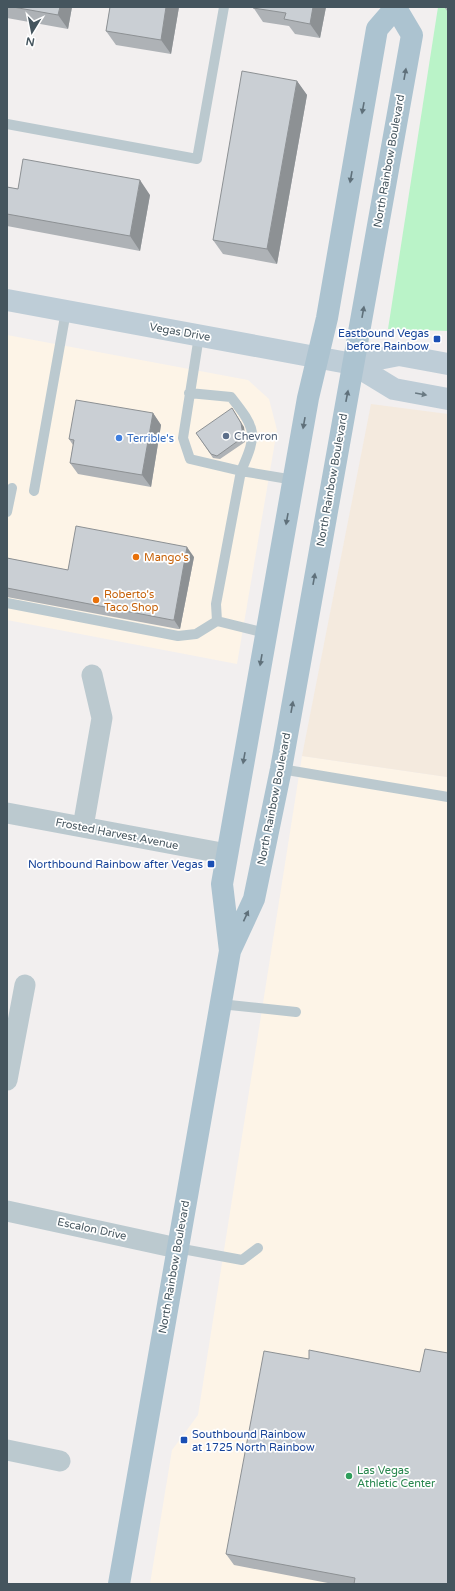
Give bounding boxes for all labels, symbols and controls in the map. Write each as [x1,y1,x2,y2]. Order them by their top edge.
north arrow [12,12,52,52]
text: N [25,34,36,49]
one-way arrow [402,68,408,80]
street label: North Rainbow Boulevard [371,93,407,228]
one-way arrow [360,102,366,115]
one-way arrow [348,171,354,183]
one-way arrow [360,306,366,318]
street label: Vegas Drive [149,320,211,344]
place label: Eastbound Vegas before Rainbow [338,327,429,353]
marker: Eastbound Vegas before Rainbow [432,334,442,344]
one-way arrow [344,390,350,402]
one-way arrow [415,391,427,397]
street label: North Rainbow Boulevard [314,412,350,547]
one-way arrow [300,417,306,429]
place label: Chevron [234,430,278,443]
marker: Chevron [221,431,231,441]
place label: Terrible's [127,432,174,445]
marker: Terrible's [114,433,124,443]
one-way arrow [284,513,290,525]
place label: Mango's [144,551,189,564]
marker: Mango's [131,552,141,562]
one-way arrow [311,573,317,585]
place label: Roberto's Taco Shop [104,588,158,614]
marker: Roberto's Taco Shop [91,595,101,605]
one-way arrow [258,654,264,667]
one-way arrow [289,701,295,713]
street label: North Rainbow Boulevard [255,732,293,866]
one-way arrow [241,752,247,764]
street label: Frosted Harvest Avenue [54,816,180,852]
place label: Northbound Rainbow after Vegas [28,858,203,871]
marker: Northbound Rainbow after Vegas [206,859,216,869]
one-way arrow [243,910,249,921]
street label: North Rainbow Boulevard [156,1199,192,1334]
street label: Escalon Drive [56,1215,128,1243]
place label: Southbound Rainbow at 1725 North Rainbow [192,1428,315,1454]
marker: Southbound Rainbow at 1725 North Rainbow [179,1435,189,1445]
place label: Las Vegas Athletic Center [357,1464,436,1490]
marker: Las Vegas Athletic Center [344,1471,354,1481]

